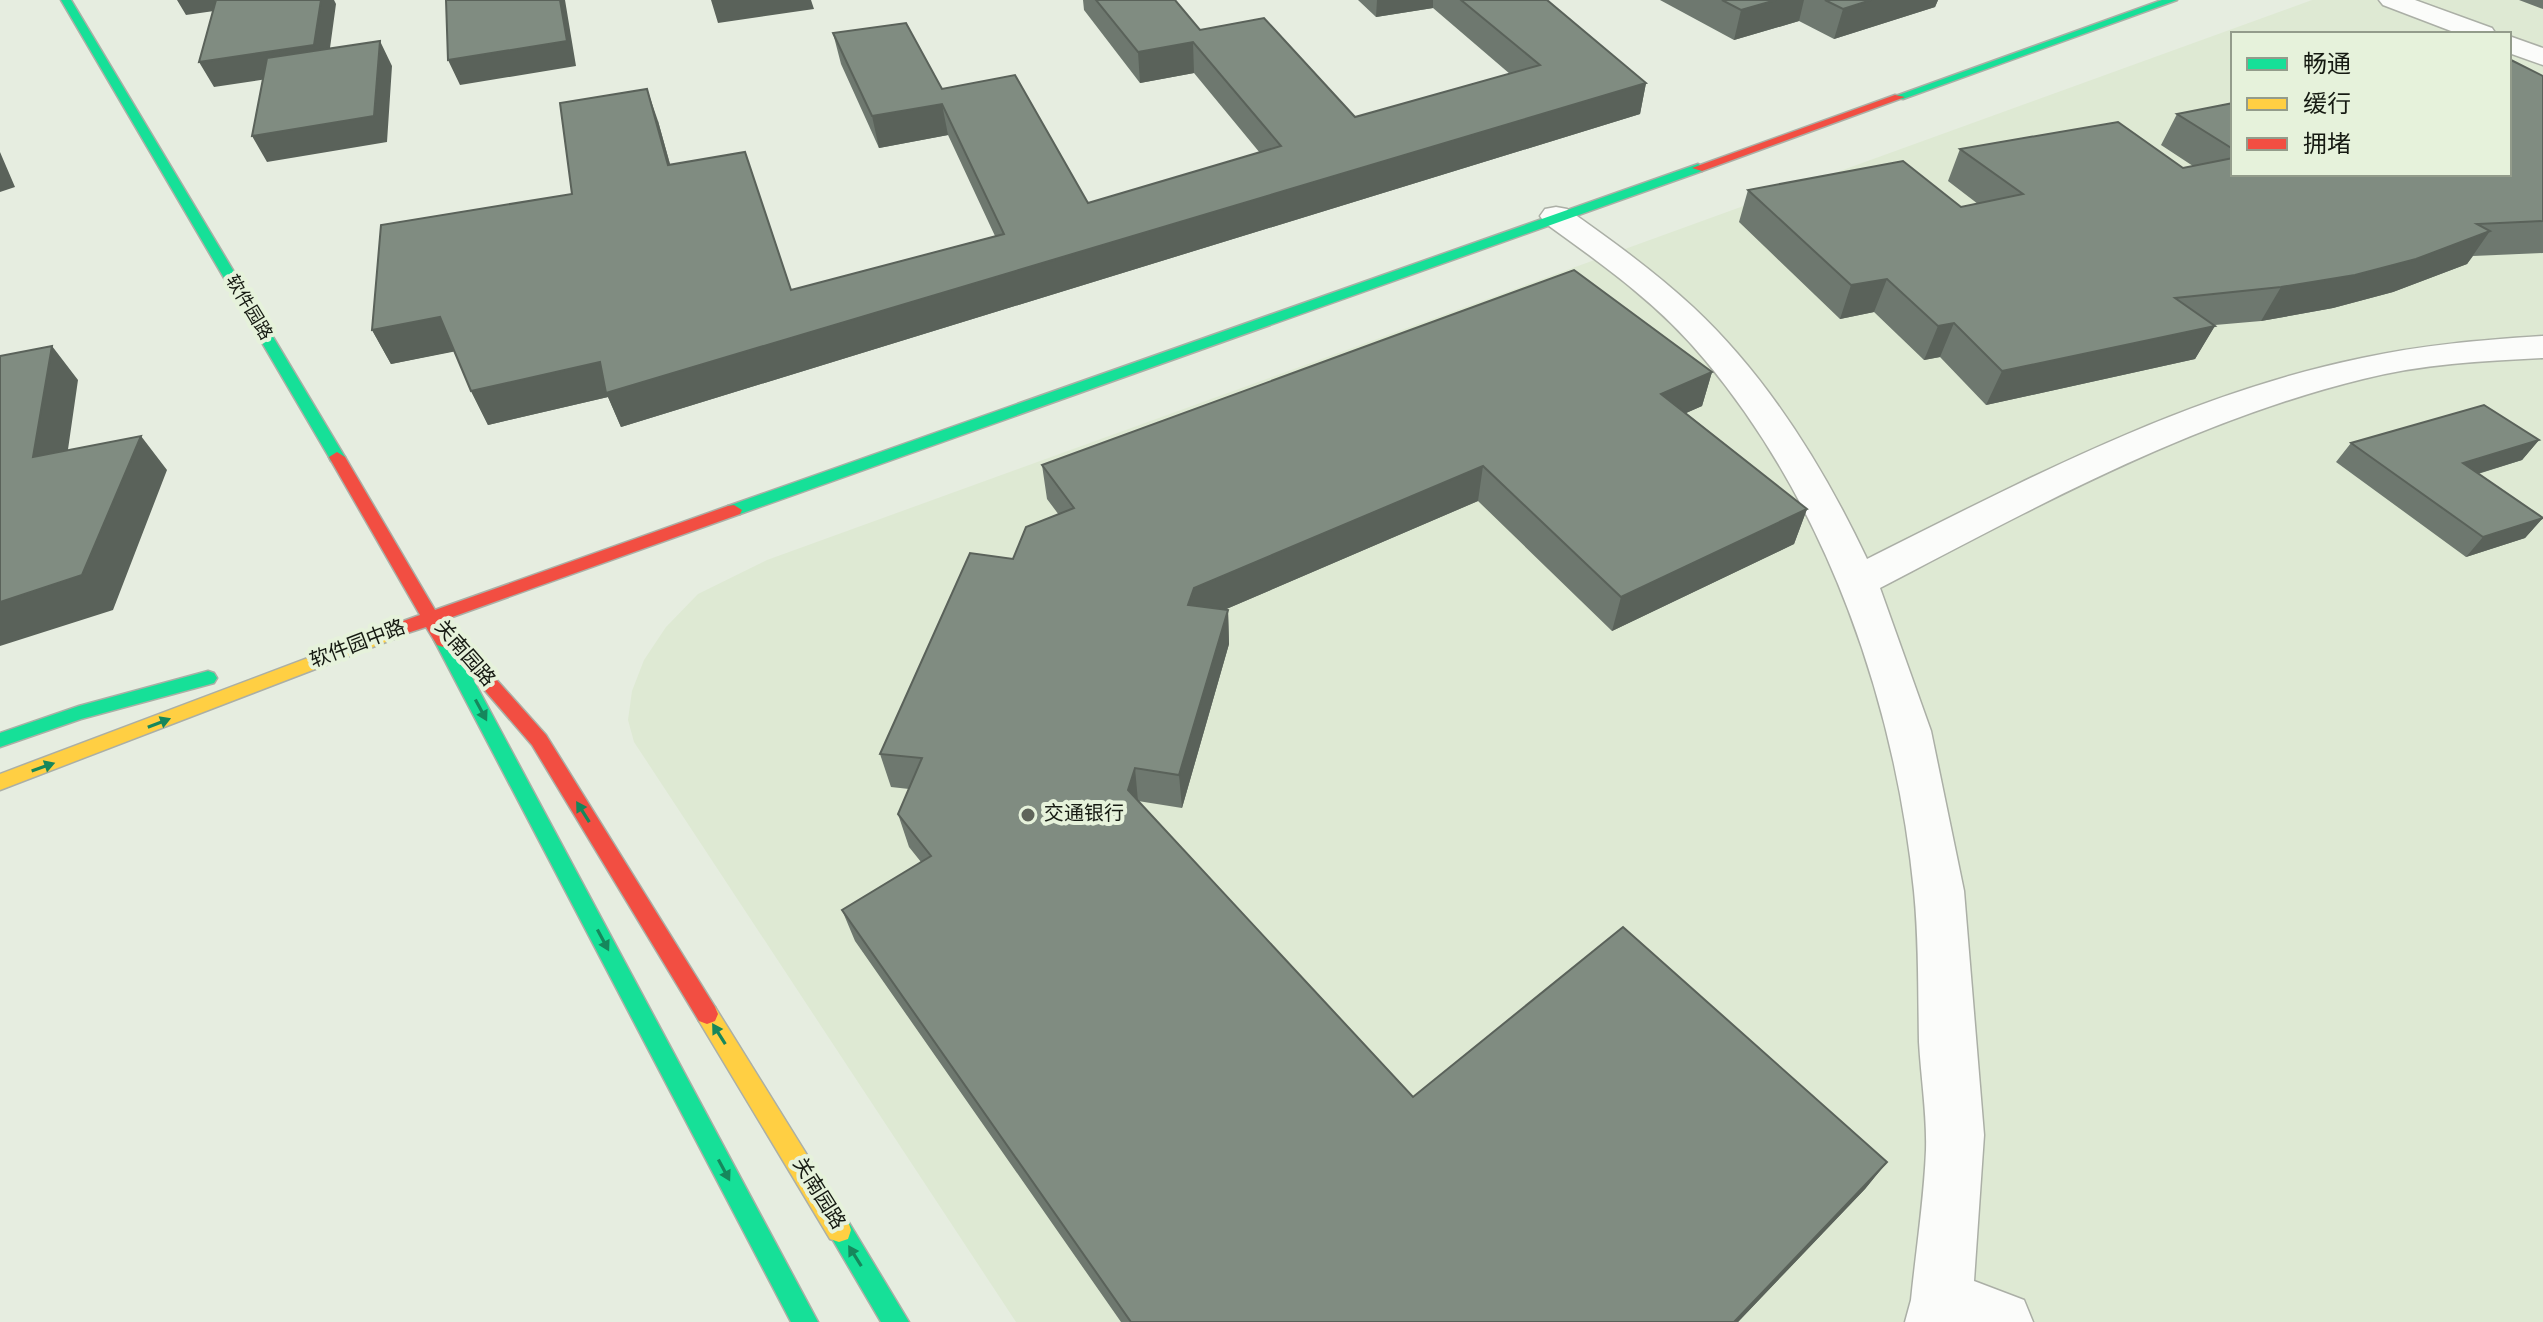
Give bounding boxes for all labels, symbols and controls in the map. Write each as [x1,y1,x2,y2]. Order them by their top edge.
legend [2231,32,2511,176]
text: 畅通 [2303,51,2351,81]
text: 缓行 [2303,91,2351,121]
text: 拥堵 [2303,131,2351,161]
street label: 软件园路 [220,271,276,345]
street label: 软件园中路 [307,615,409,675]
street label: 关南园路 [428,615,500,693]
one-way arrow [474,699,487,722]
one-way arrow [147,716,171,729]
one-way arrow [31,760,55,773]
one-way arrow [577,801,591,823]
place label: 交通银行 [1044,802,1124,828]
marker: 交通银行 [1019,806,1037,824]
one-way arrow [596,929,609,952]
one-way arrow [713,1023,727,1045]
street label: 关南园路 [786,1153,850,1235]
one-way arrow [717,1159,731,1181]
one-way arrow [848,1245,863,1266]

